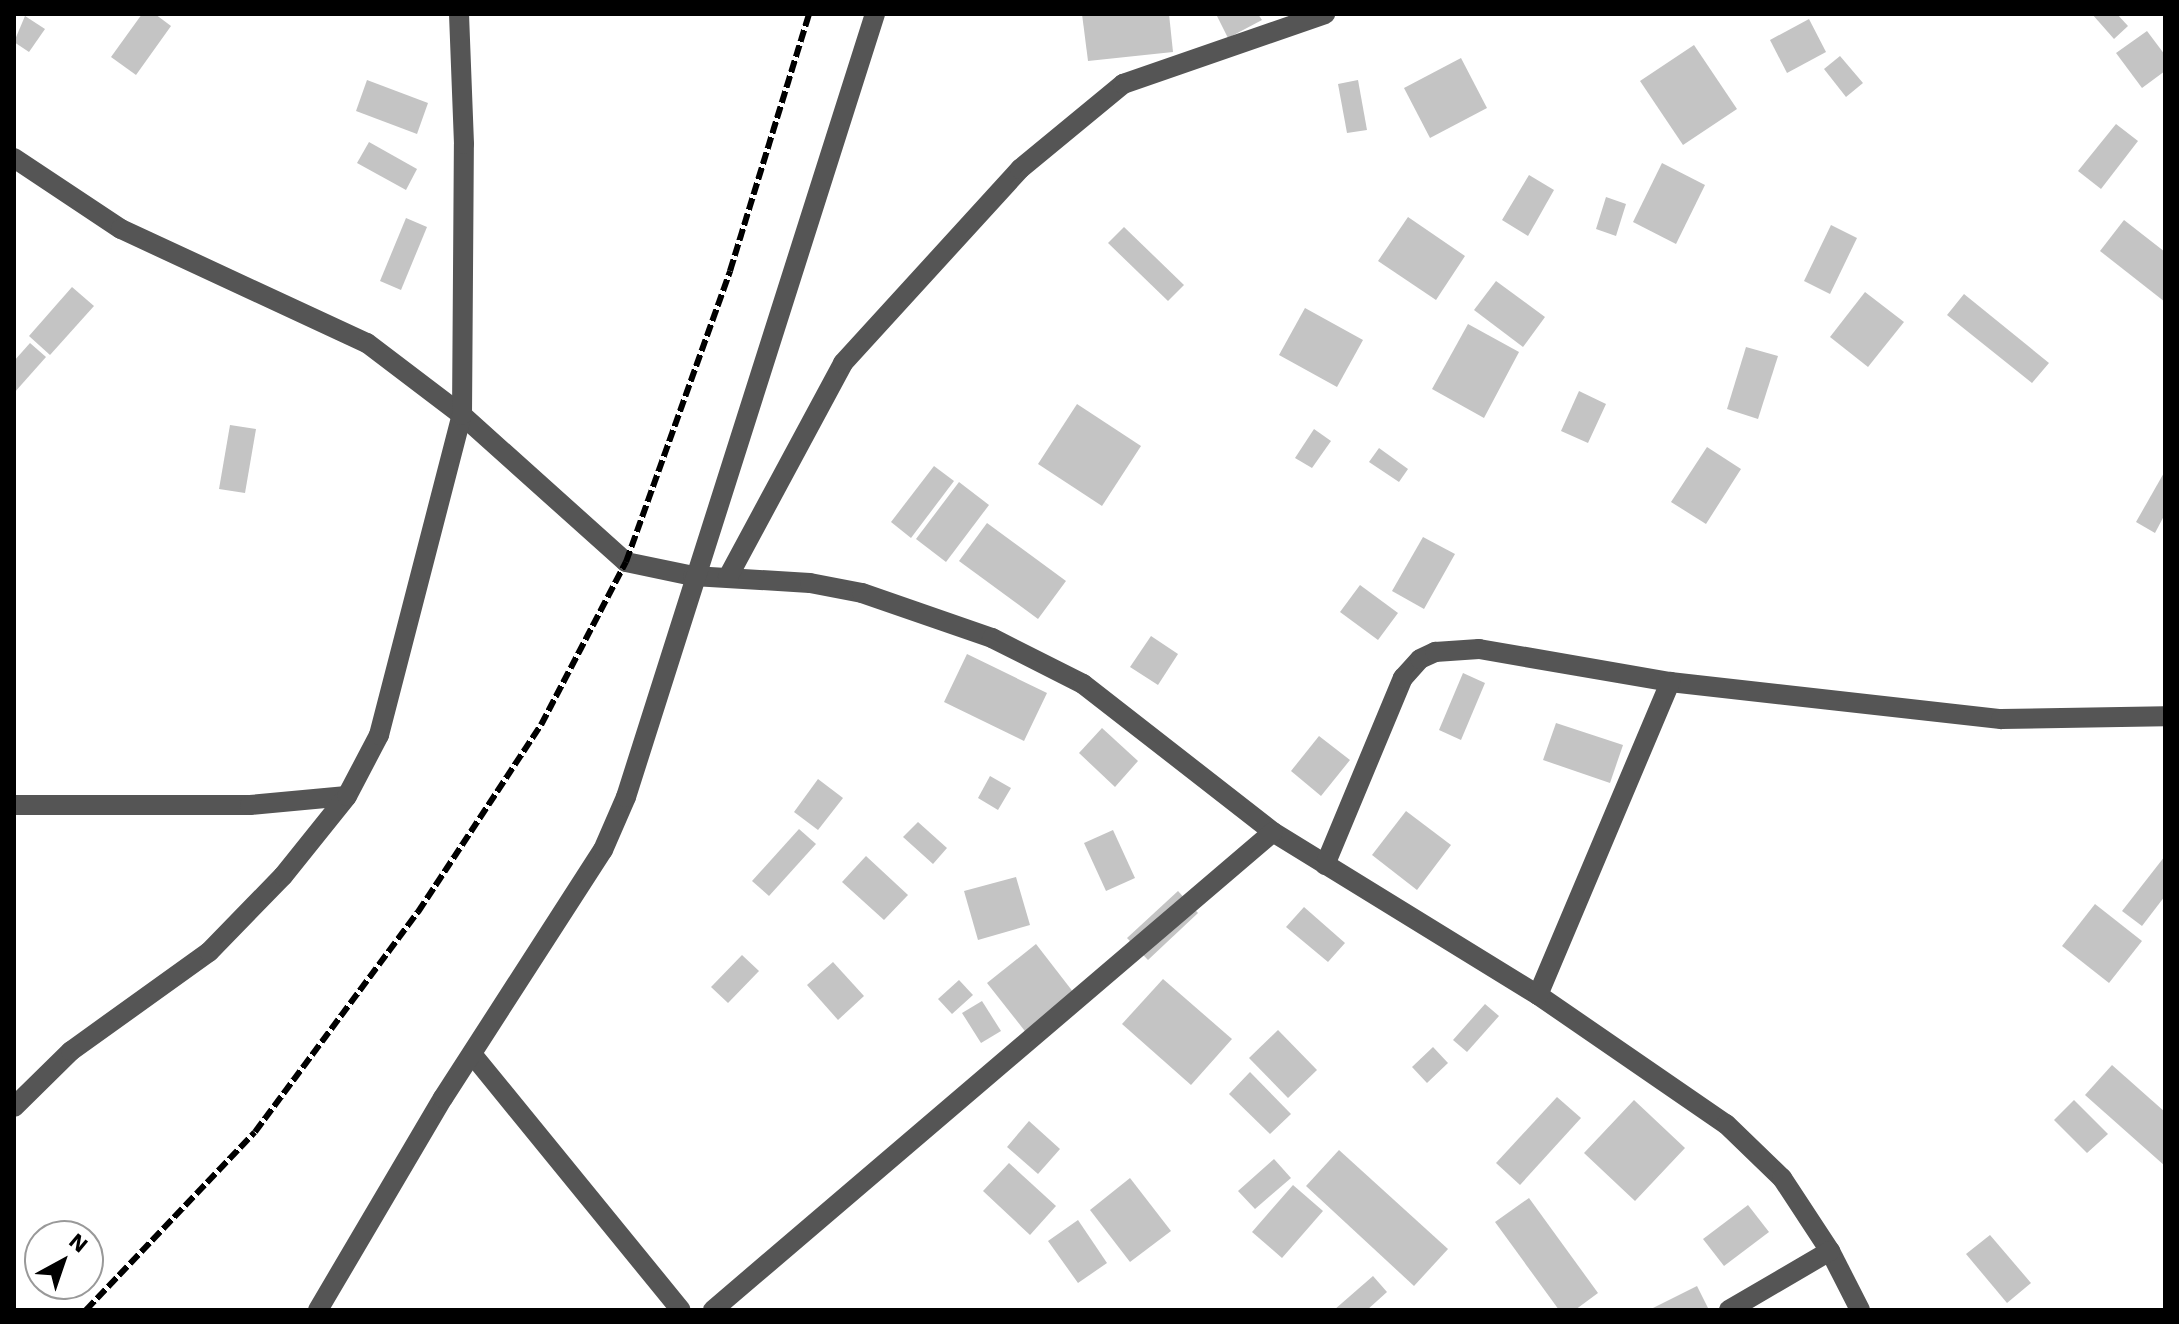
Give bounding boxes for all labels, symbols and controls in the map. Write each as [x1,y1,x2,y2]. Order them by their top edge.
north arrow [24,1220,104,1300]
text: N [64,1228,93,1258]

